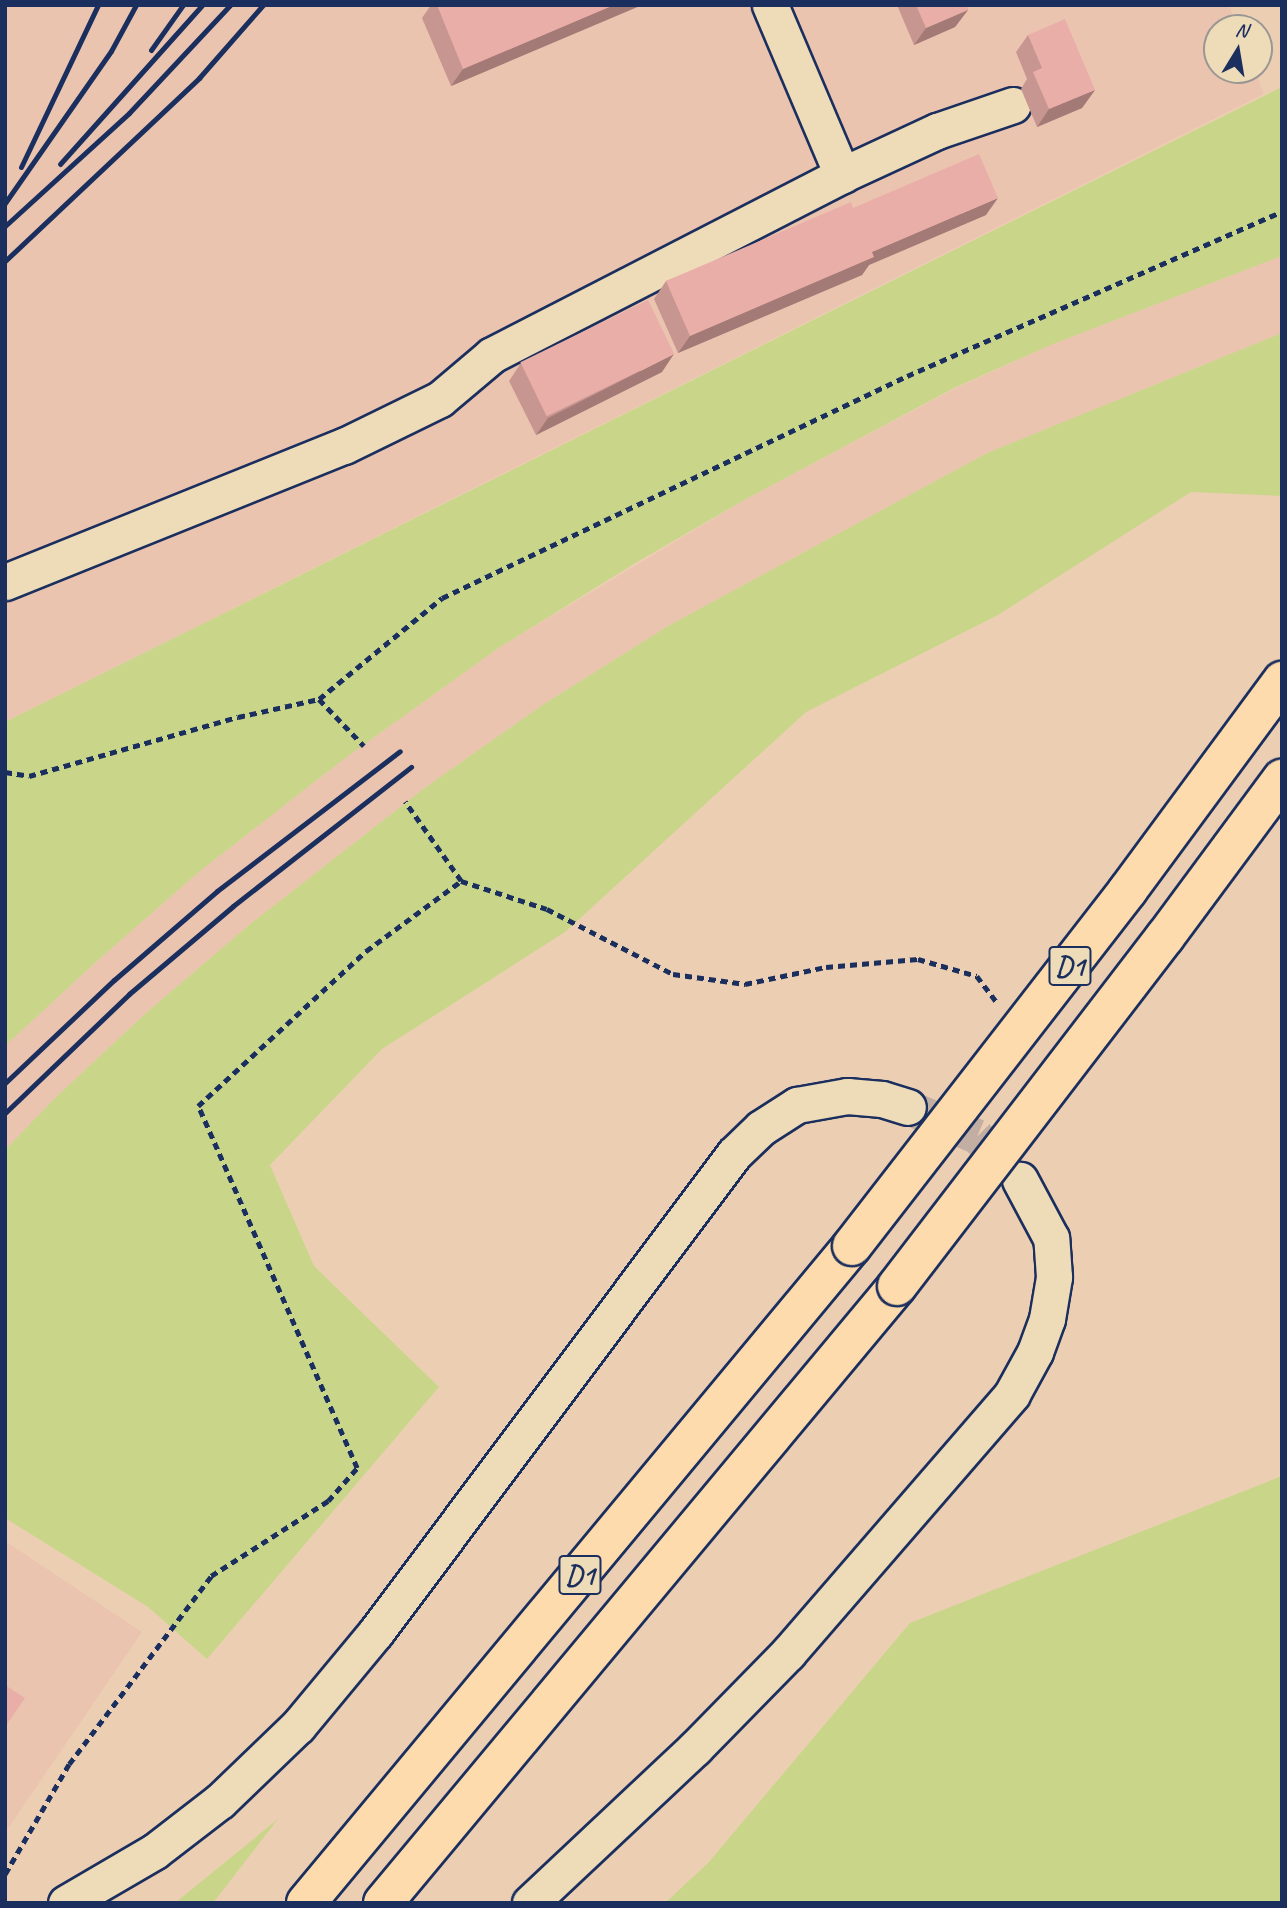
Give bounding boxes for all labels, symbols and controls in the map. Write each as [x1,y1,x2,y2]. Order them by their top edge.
north arrow [1203,14,1273,84]
text: N [1234,17,1250,43]
road number: D1 [1047,942,1093,990]
road number: D1 [557,1550,603,1600]

